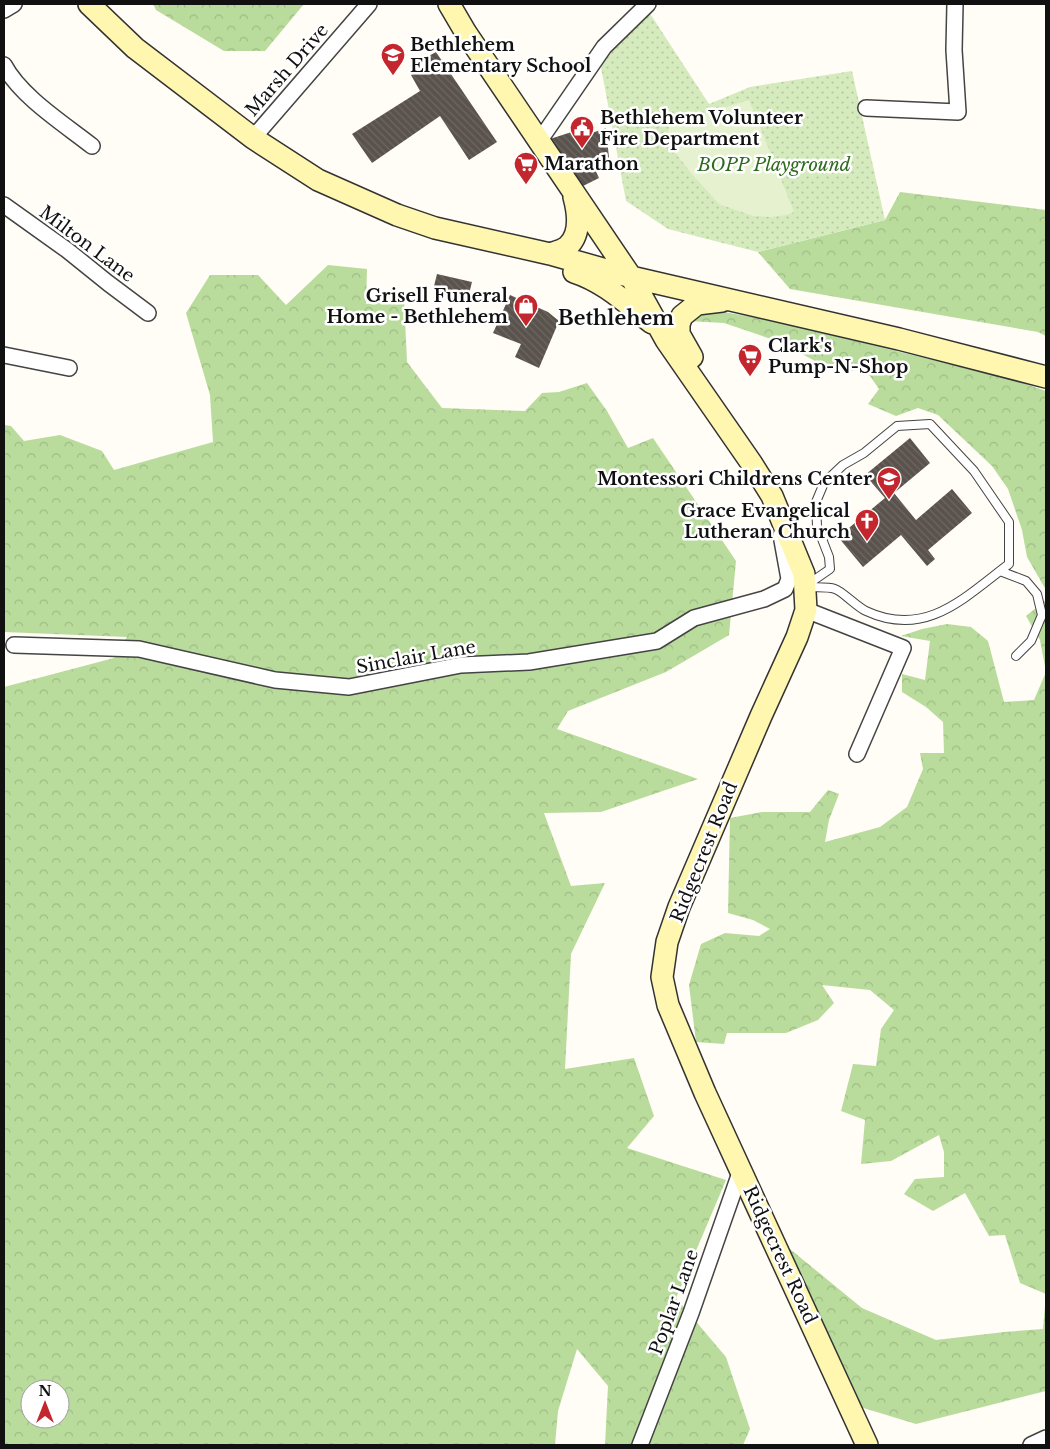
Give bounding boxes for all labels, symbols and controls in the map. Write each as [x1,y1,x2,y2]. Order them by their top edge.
street label: Marsh Drive [241,19,333,121]
place label: Bethlehem Elementary School [410,34,592,77]
school or university icon: Bethlehem Elementary School [380,42,406,76]
place label: Bethlehem Volunteer Fire Department [600,107,803,150]
public building icon: Bethlehem Volunteer Fire Department [569,115,595,149]
supermarket icon: Marathon [513,151,539,185]
place label: Marathon [544,153,639,175]
park label: BOPP Playground [696,154,851,176]
street label: Milton Lane [35,201,139,287]
place label: Grisell Funeral Home - Bethlehem [326,285,509,328]
shop icon: Grisell Funeral Home - Bethlehem [513,293,539,327]
district label: Bethlehem [558,306,674,330]
place label: Clark's Pump-N-Shop [768,335,908,378]
supermarket icon: Clark's Pump-N-Shop [737,343,763,377]
school or university icon: Montessori Childrens Center [876,466,902,500]
place label: Montessori Childrens Center [597,468,872,490]
place label: Grace Evangelical Lutheran Church [680,500,851,543]
church icon: Grace Evangelical Lutheran Church [854,508,880,542]
street label: Sinclair Lane [355,636,477,678]
street label: Ridgecrest Road [666,778,742,926]
street label: Ridgecrest Road [738,1182,822,1328]
street label: Poplar Lane [645,1246,703,1358]
north arrow [20,1379,70,1429]
text: N [38,1382,52,1400]

